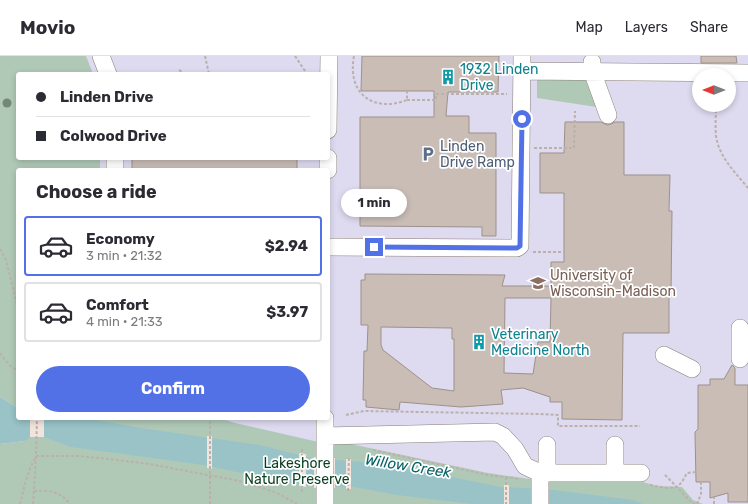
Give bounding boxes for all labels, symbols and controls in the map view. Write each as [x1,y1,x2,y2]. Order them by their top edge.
text: Movio [20,16,75,39]
text: Map [576,19,603,36]
text: Layers [625,19,668,36]
text: Share [690,19,728,36]
place label: 1932 Linden Drive [460,61,539,94]
building icon: 1932 Linden Drive [439,68,457,86]
north arrow [692,68,736,112]
map controls [692,68,736,112]
text: Linden Drive [60,88,153,106]
route start [513,110,531,128]
text: Colwood Drive [60,127,167,145]
place label: Linden Drive Ramp [440,138,515,171]
parking icon: Linden Drive Ramp [419,145,437,163]
text: Choose a ride [36,181,157,203]
callout: 1 min [341,189,407,217]
text: 1 min [357,195,391,210]
icon: car [38,228,74,264]
text: Economy [86,230,155,248]
text: $2.94 [265,237,308,255]
route end [365,238,383,256]
text: 3 min · 21:32 [86,248,162,263]
place label: University of Wisconsin-Madison [550,267,676,300]
school or university icon: University of Wisconsin-Madison [529,274,547,292]
icon: car [38,294,74,330]
text: Comfort [86,296,149,314]
text: $3.97 [266,303,308,321]
text: 4 min · 21:33 [86,314,163,329]
place label: Veterinary Medicine North [491,326,590,359]
building icon: Veterinary Medicine North [470,333,488,351]
button: Confirm [36,366,310,412]
water label: Willow Creek [364,450,453,482]
park label: Lakeshore Nature Preserve [244,455,350,488]

